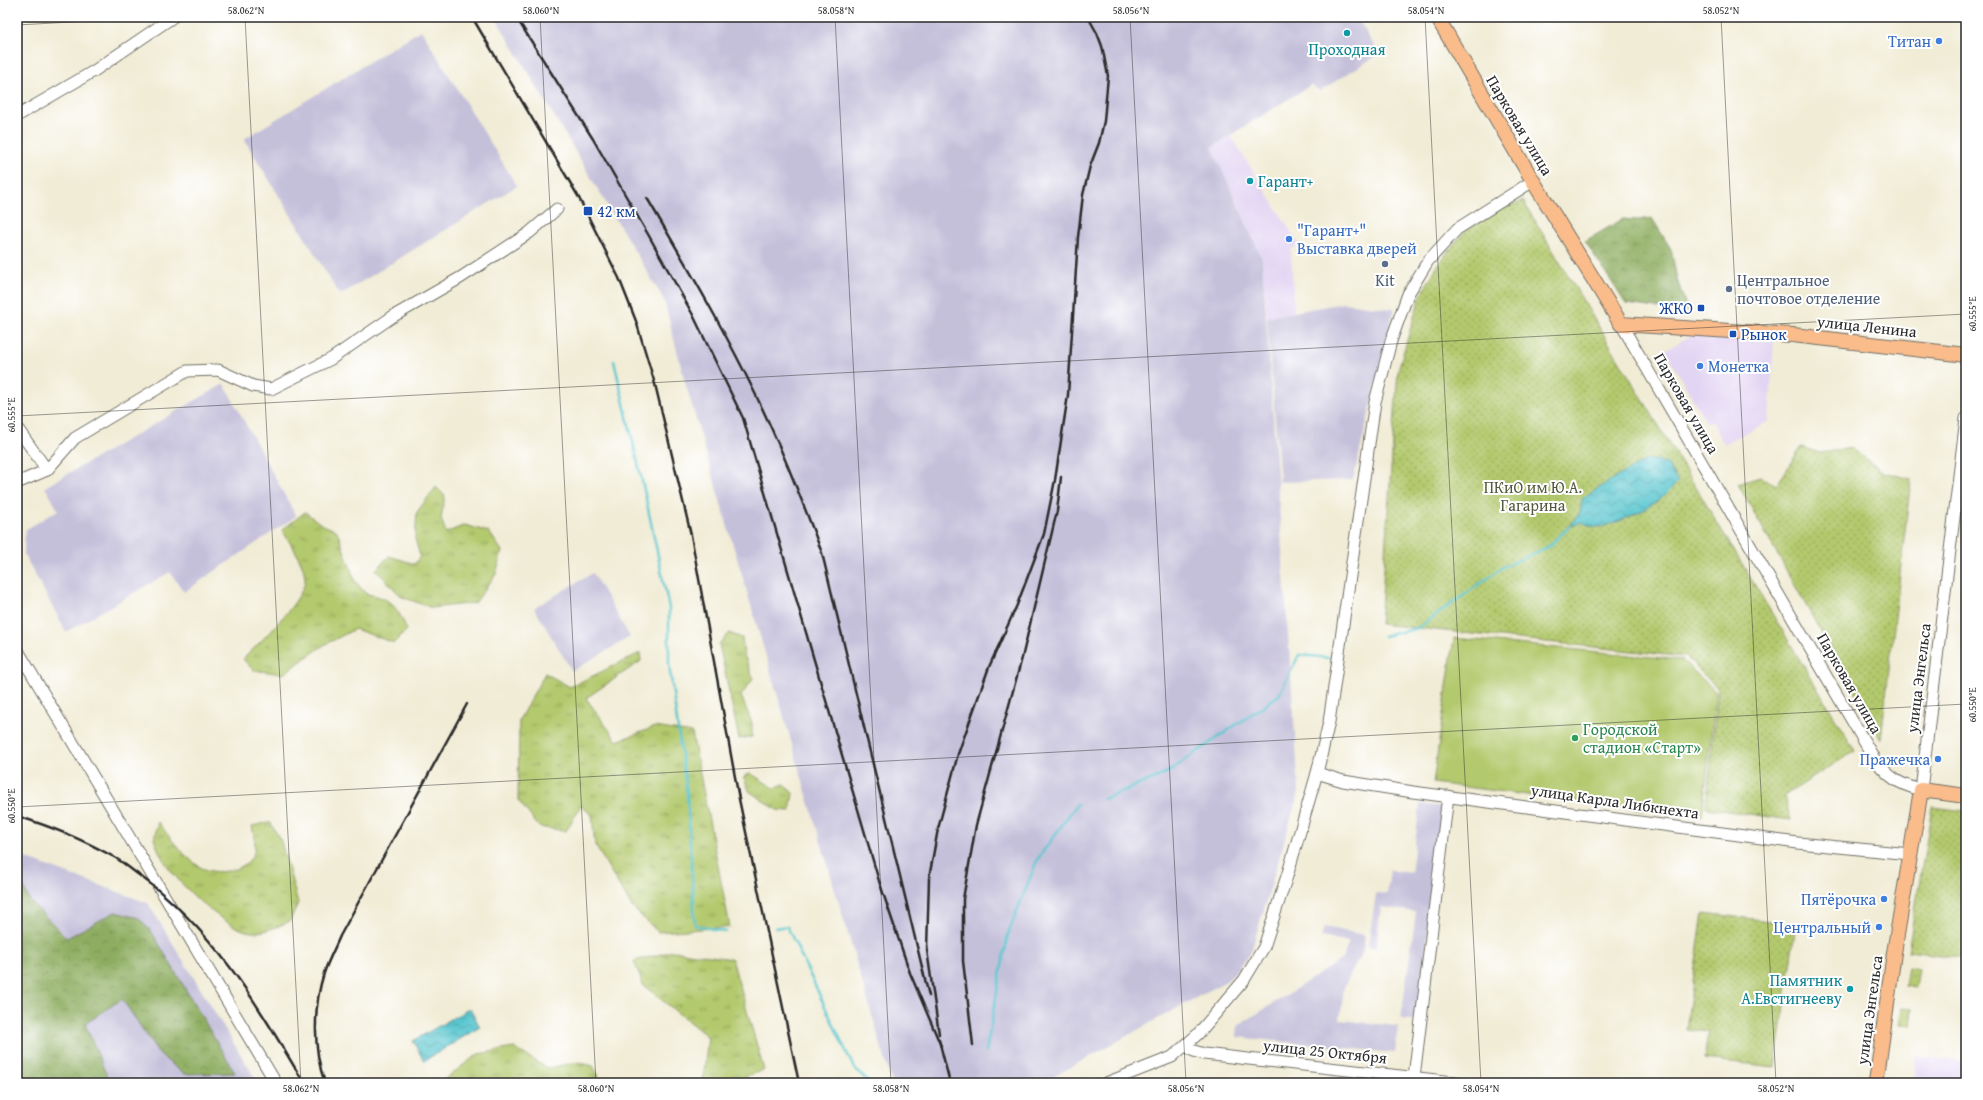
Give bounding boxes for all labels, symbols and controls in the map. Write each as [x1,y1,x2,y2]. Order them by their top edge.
text: 58.062°N [228,3,265,18]
text: 58.060°N [523,3,560,18]
text: 58.058°N [818,3,855,18]
text: 58.056°N [1113,3,1150,18]
text: 58.054°N [1408,3,1445,18]
text: 58.052°N [1703,3,1740,18]
marker: Проходная [1342,28,1352,38]
place label: Титан [1888,29,1931,53]
marker: Титан [1934,36,1944,46]
place label: Проходная [1308,37,1386,61]
street label: Парковая улица [1481,70,1560,180]
place label: Гарант+ [1258,169,1314,193]
marker: Гарант+ [1245,176,1255,186]
place label: 42 км [597,199,636,223]
marker: 42 км [582,205,594,217]
place label: "Гарант+" Выставка дверей [1297,218,1417,260]
marker: "Гарант+" Выставка дверей [1284,234,1294,244]
marker: Kit [1380,259,1390,269]
place label: Kit [1375,268,1395,292]
place label: Центральное почтовое отделение [1737,268,1880,310]
marker: Центральное почтовое отделение [1724,284,1734,294]
place label: ЖКО [1658,296,1693,320]
text: 60.555°E [1965,296,1980,332]
marker: ЖКО [1696,303,1706,313]
street label: улица Ленина [1815,309,1918,343]
place label: Рынок [1741,322,1787,346]
marker: Рынок [1728,329,1738,339]
street label: Парковая улица [1648,348,1726,458]
place label: Монетка [1708,354,1770,378]
marker: Монетка [1695,361,1705,371]
text: 60.555°E [4,397,19,433]
park label: ПКиО им Ю.А. Гагарина [1484,475,1582,517]
street label: улица Энгельса [1899,621,1937,735]
street label: Парковая улица [1811,628,1889,738]
text: 60.550°E [1965,687,1980,723]
place label: Городской стадион «Старт» [1583,717,1701,759]
marker: Городской стадион «Старт» [1570,733,1580,743]
place label: Пражечка [1860,747,1930,771]
marker: Пражечка [1933,754,1943,764]
street label: улица Карла Либкнехта [1529,777,1701,825]
text: 60.550°E [4,788,19,824]
place label: Пятёрочка [1801,887,1876,911]
marker: Пятёрочка [1879,894,1889,904]
place label: Центральный [1774,915,1871,939]
marker: Центральный [1874,922,1884,932]
street label: улица Энгельса [1849,953,1889,1067]
place label: Памятник А.Евстигнееву [1741,968,1843,1010]
marker: Памятник А.Евстигнееву [1845,984,1855,994]
street label: улица 25 Октября [1261,1032,1388,1069]
text: 58.062°N [283,1081,320,1096]
text: 58.060°N [578,1081,615,1096]
text: 58.058°N [873,1081,910,1096]
text: 58.056°N [1168,1081,1205,1096]
text: 58.054°N [1463,1081,1500,1096]
text: 58.052°N [1758,1081,1795,1096]

